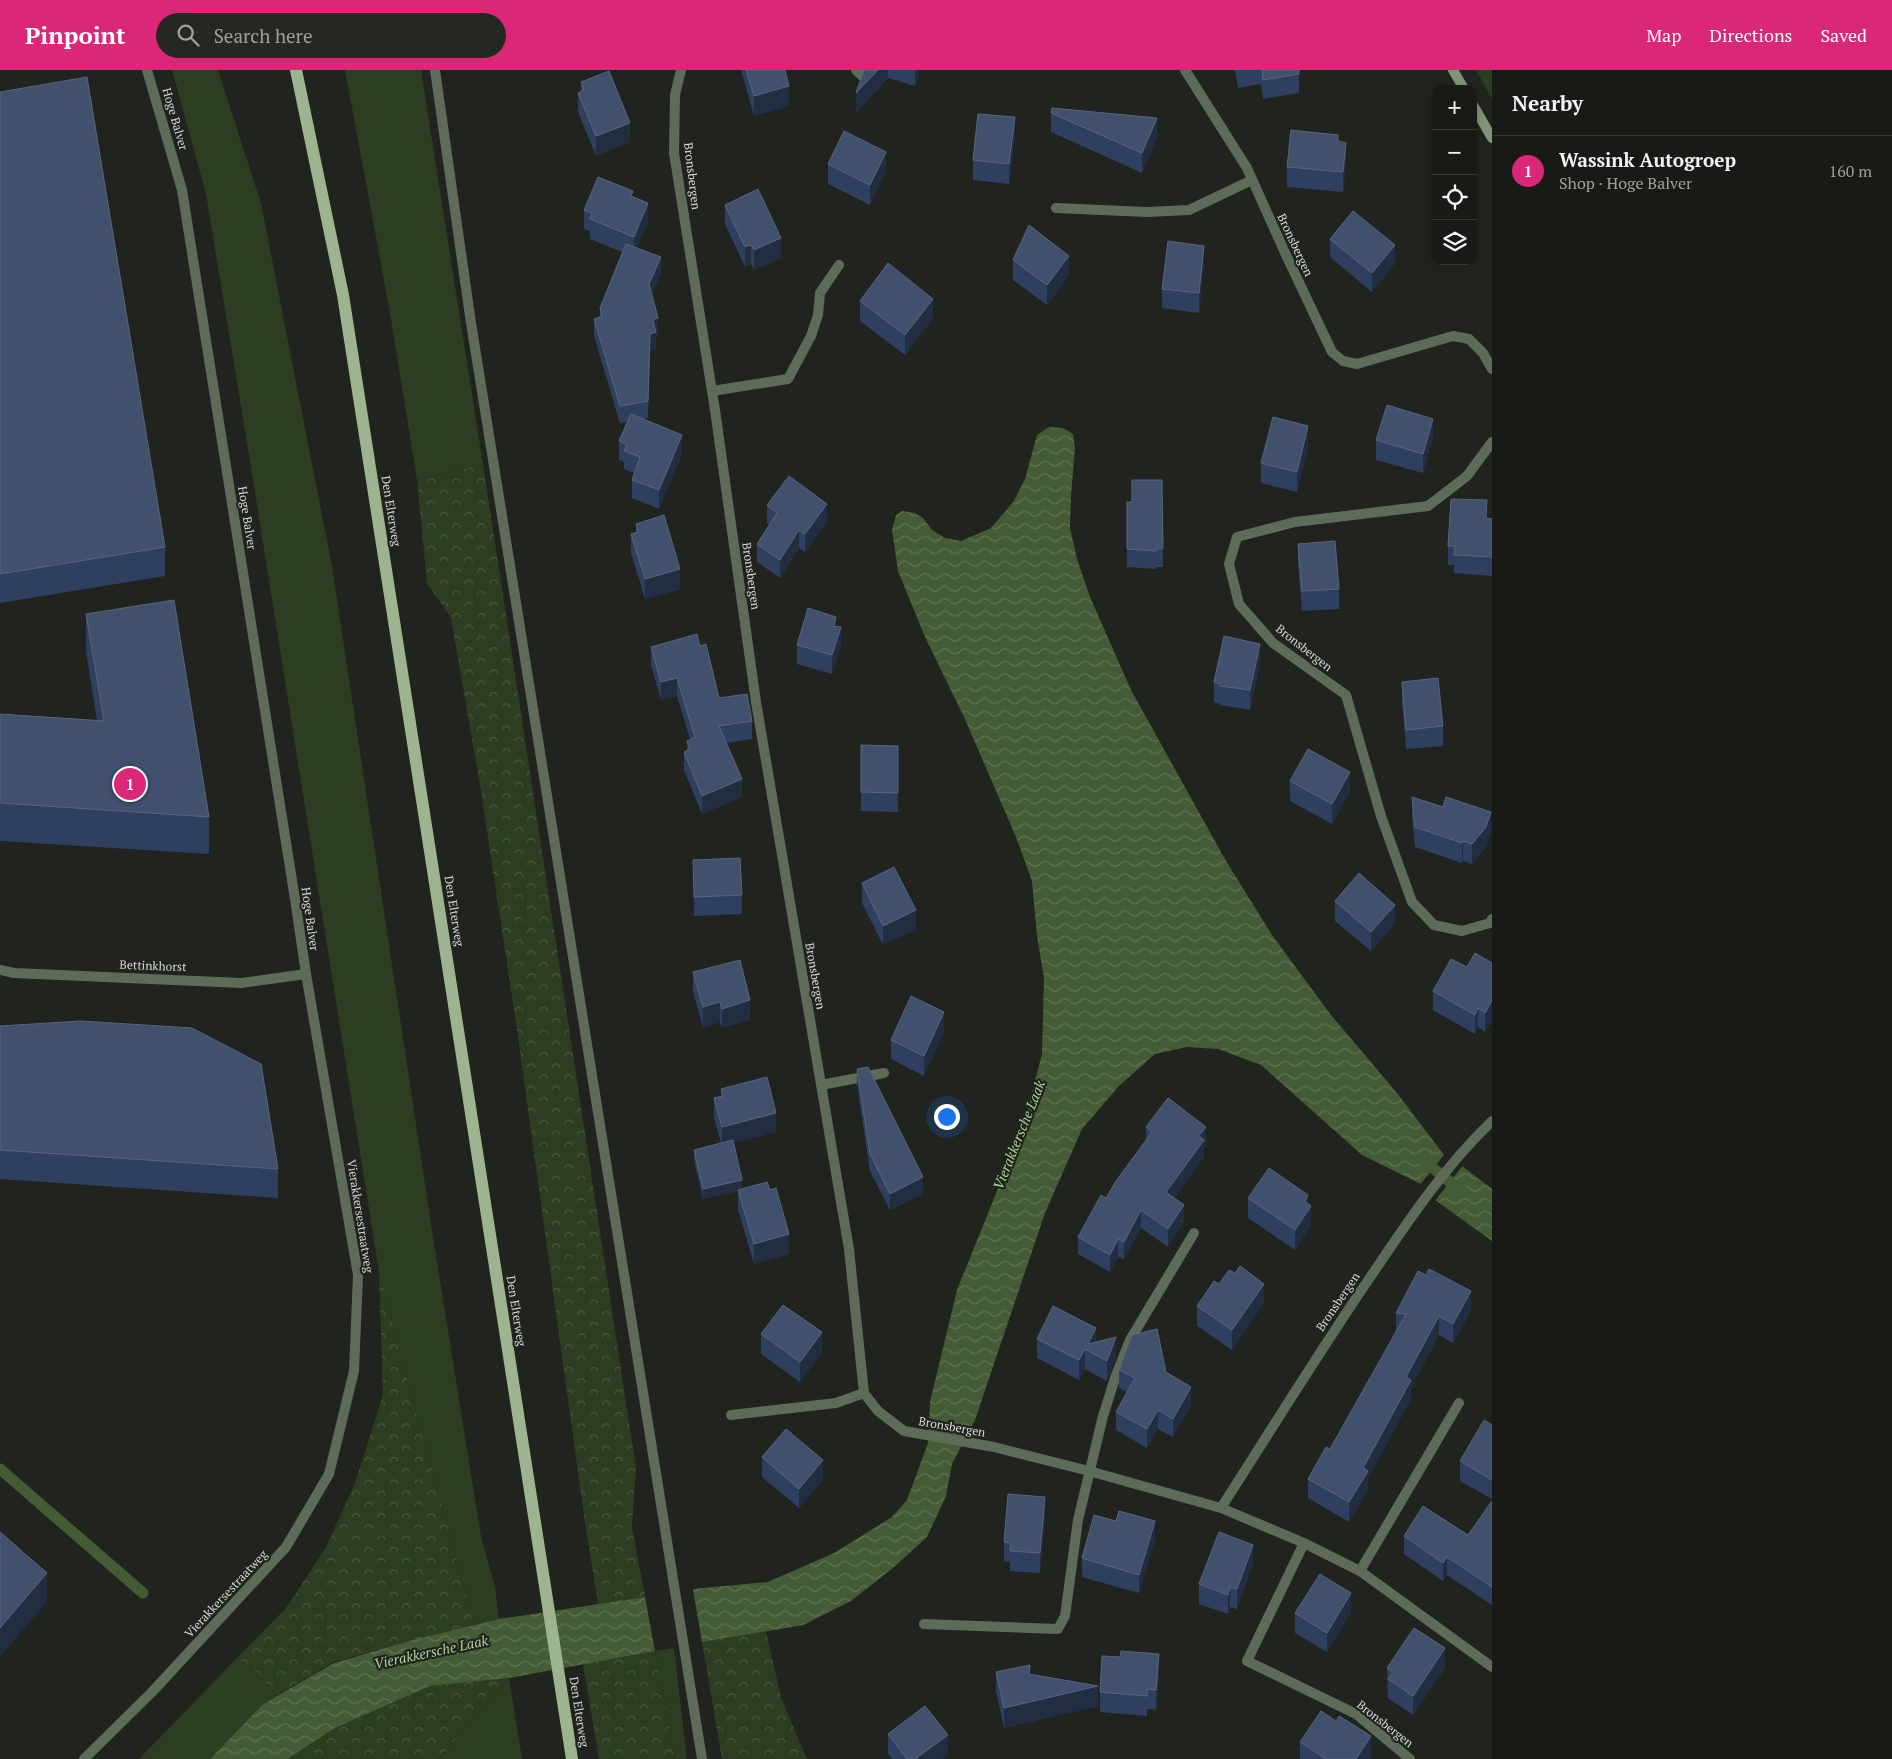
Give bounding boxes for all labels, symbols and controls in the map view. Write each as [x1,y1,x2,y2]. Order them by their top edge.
search box [156,13,506,58]
text: Pinpoint [25,19,126,51]
icon: search [174,21,202,49]
text: Search here [214,23,312,48]
text: Map [1646,23,1681,47]
text: Directions [1709,23,1792,47]
text: Saved [1820,23,1867,47]
map controls [1432,85,1477,265]
button: + [1432,85,1477,130]
street label: Hoge Balver [159,86,192,152]
text: Nearby [1512,89,1583,117]
button: − [1432,130,1477,175]
street label: Bronsbergen [681,141,704,210]
text: Wassink Autogroep [1559,147,1736,172]
text: 1 [1523,160,1533,182]
text: 160 m [1829,160,1872,182]
text: Shop · Hoge Balver [1559,172,1692,194]
button: locate [1432,175,1477,220]
street label: Bronsbergen [1274,211,1317,279]
button: layers [1432,220,1477,265]
street label: Den Elterweg [379,475,405,548]
street label: Hoge Balver [235,485,260,551]
street label: Bronsbergen [739,541,764,610]
street label: Bronsbergen [1273,621,1336,674]
pin: 1 [114,765,146,803]
street label: Den Elterweg [442,875,468,948]
street label: Hoge Balver [299,886,322,952]
street label: Bronsbergen [802,941,829,1011]
street label: Bettinkhorst [119,957,187,974]
water label: Vierakkersche Laak [988,1077,1049,1192]
your location [934,1104,960,1130]
street label: Vierakkersestraatweg [344,1158,377,1274]
street label: Bronsbergen [1312,1270,1363,1334]
street label: Den Elterweg [504,1275,530,1348]
street label: Bronsbergen [917,1413,987,1440]
street label: Vierakkersestraatweg [181,1546,271,1641]
water label: Vierakkersche Laak [372,1630,490,1673]
street label: Den Elterweg [567,1676,593,1749]
street label: Bronsbergen [1354,1697,1417,1750]

